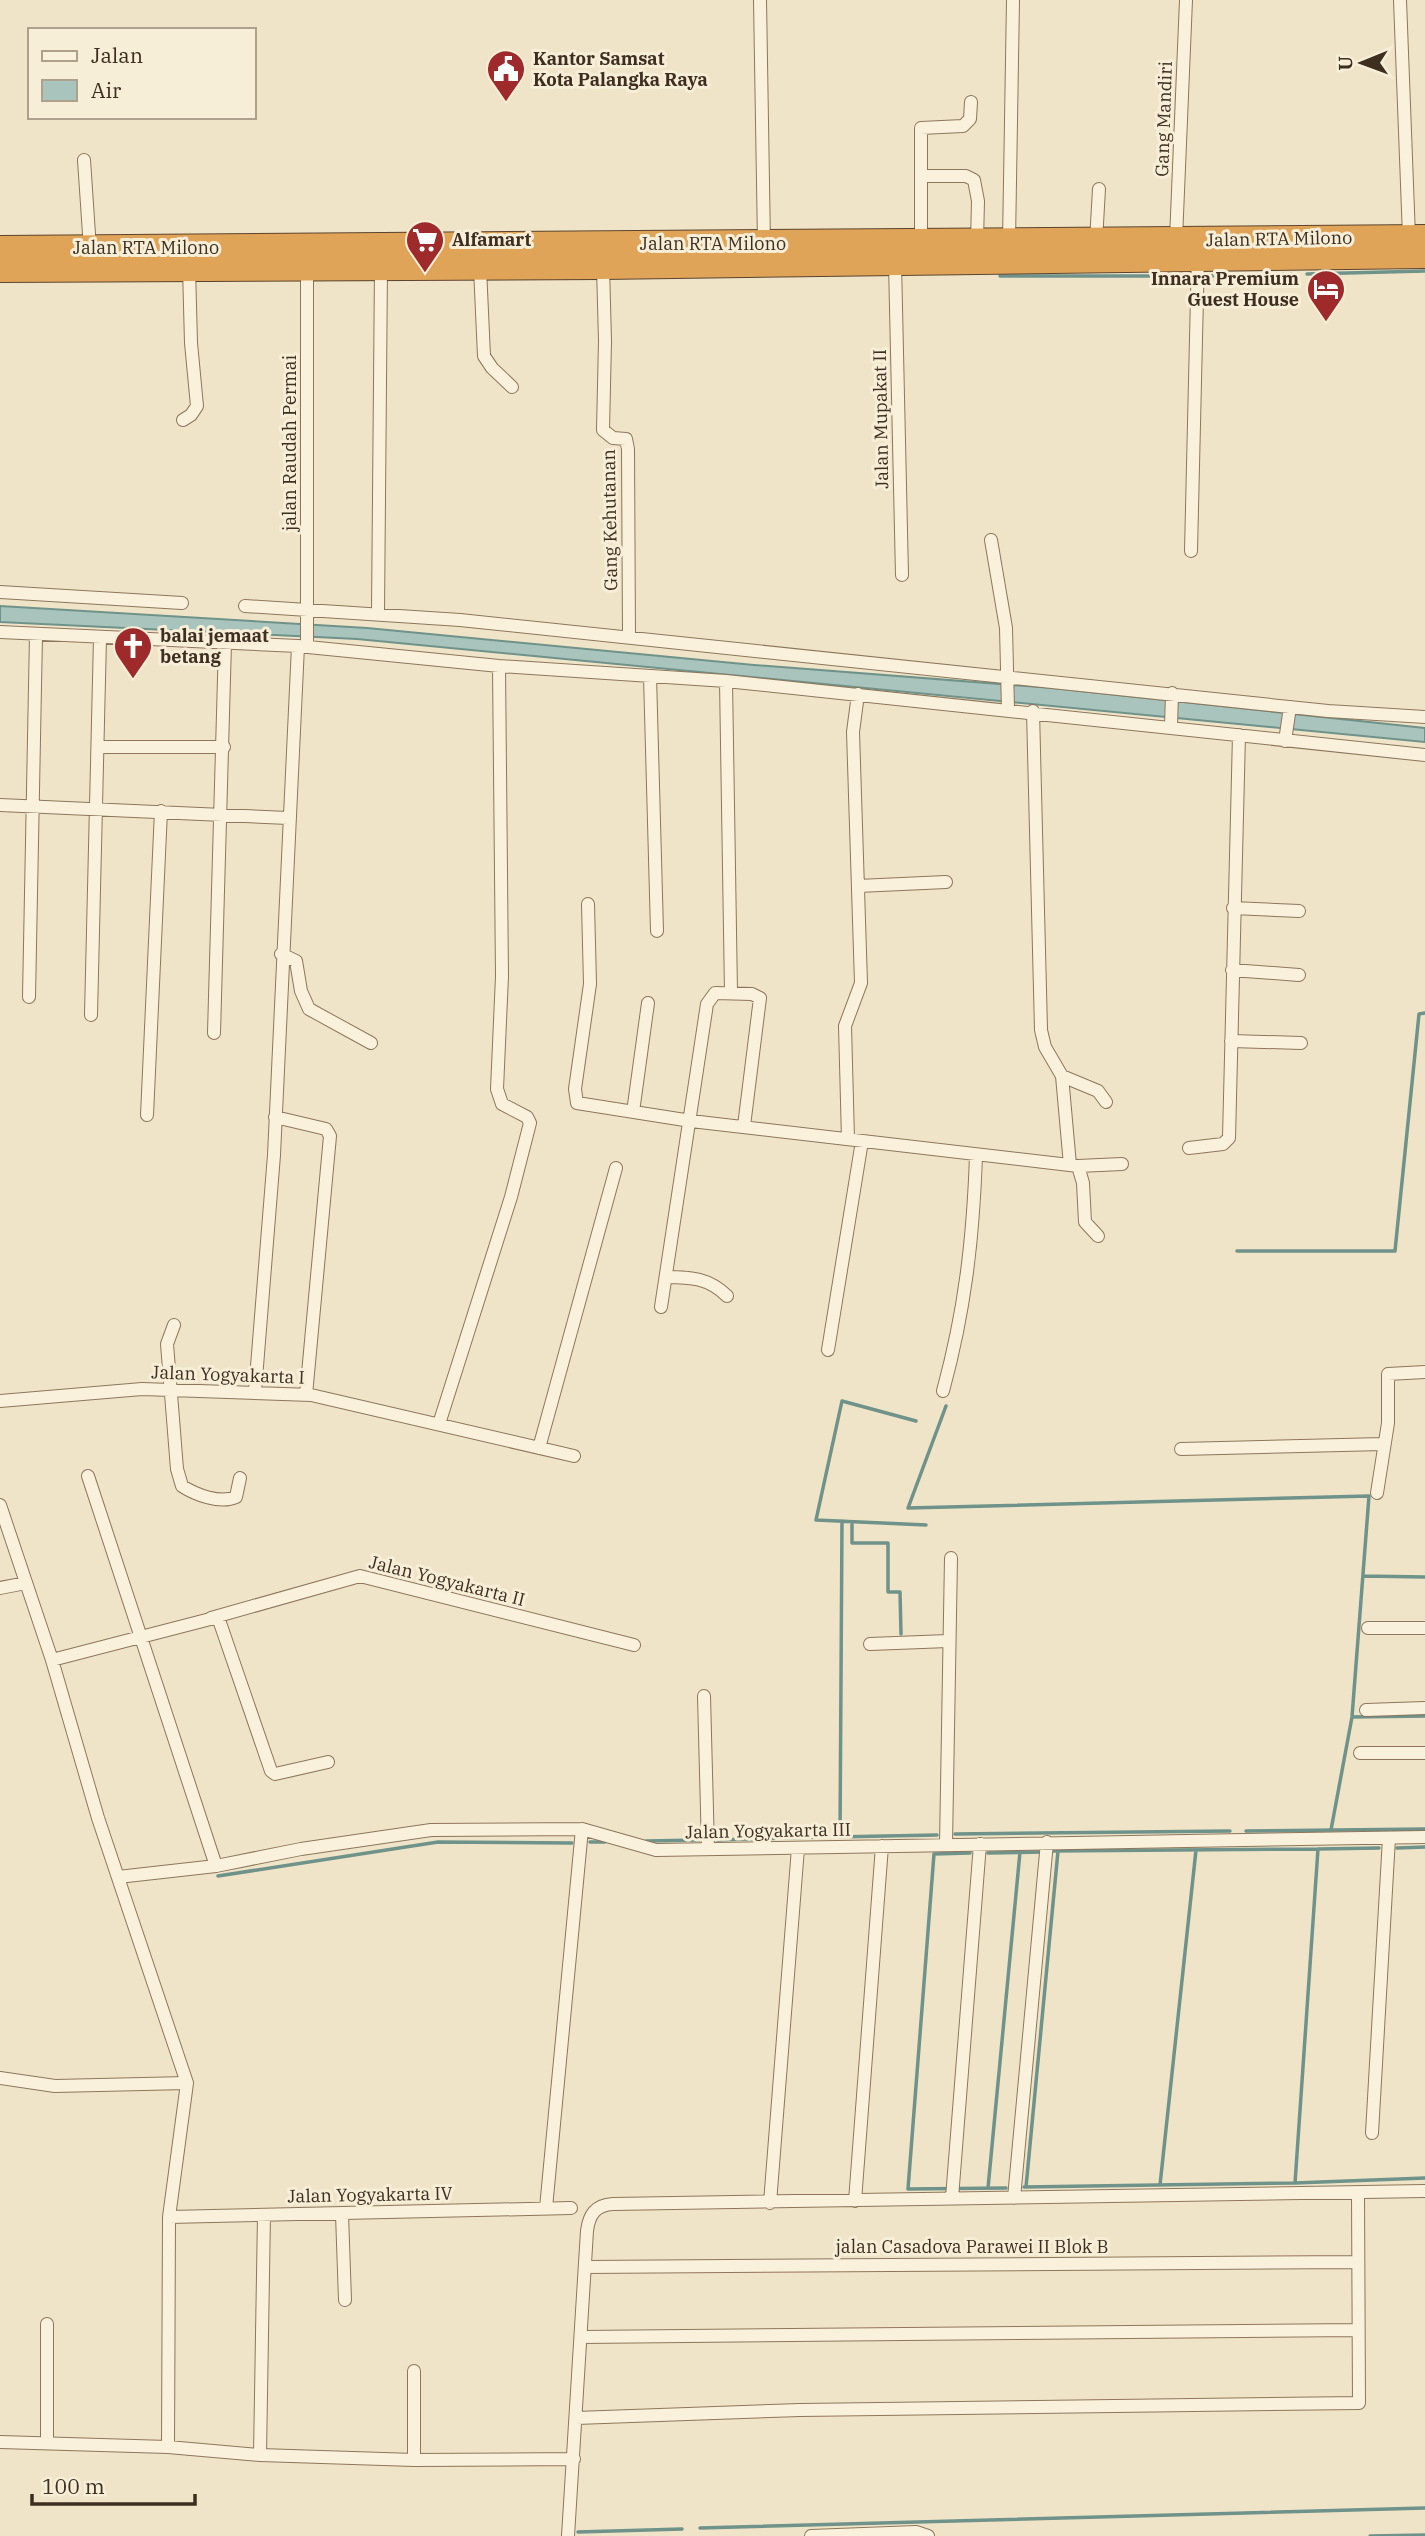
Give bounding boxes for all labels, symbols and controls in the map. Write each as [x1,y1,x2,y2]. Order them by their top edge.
legend [28,28,256,119]
north arrow [1327,28,1397,98]
text: Jalan [91,41,143,69]
place label: Kantor Samsat Kota Palangka Raya [533,47,708,91]
public building icon: Kantor Samsat Kota Palangka Raya [485,48,527,103]
text: U [1333,56,1357,71]
street label: Gang Mandiri [1150,60,1177,177]
text: Air [91,76,122,104]
supermarket icon: Alfamart [404,219,446,274]
street label: Jalan RTA Milono [1206,226,1352,251]
place label: Alfamart [452,228,531,251]
street label: Jalan RTA Milono [640,232,786,255]
street label: Jalan RTA Milono [73,236,219,259]
place label: Innara Premium Guest House [1151,267,1300,311]
hotel icon: Innara Premium Guest House [1305,268,1347,323]
street label: Jalan Mupakat II [868,349,893,489]
street label: jalan Raudah Permai [278,354,301,532]
street label: Gang Kehutanan [597,449,622,591]
place label: balai jemaat betang [160,624,269,668]
church icon: balai jemaat betang [112,625,154,680]
street label: Jalan Yogyakarta I [151,1360,305,1389]
street label: Jalan Yogyakarta II [367,1550,527,1611]
street label: Jalan Yogyakarta III [685,1818,851,1843]
street label: Jalan Yogyakarta IV [287,2182,453,2207]
street label: jalan Casadova Parawei II Blok B [834,2235,1109,2258]
scale bar [32,2462,194,2506]
text: 100 m [42,2472,105,2500]

